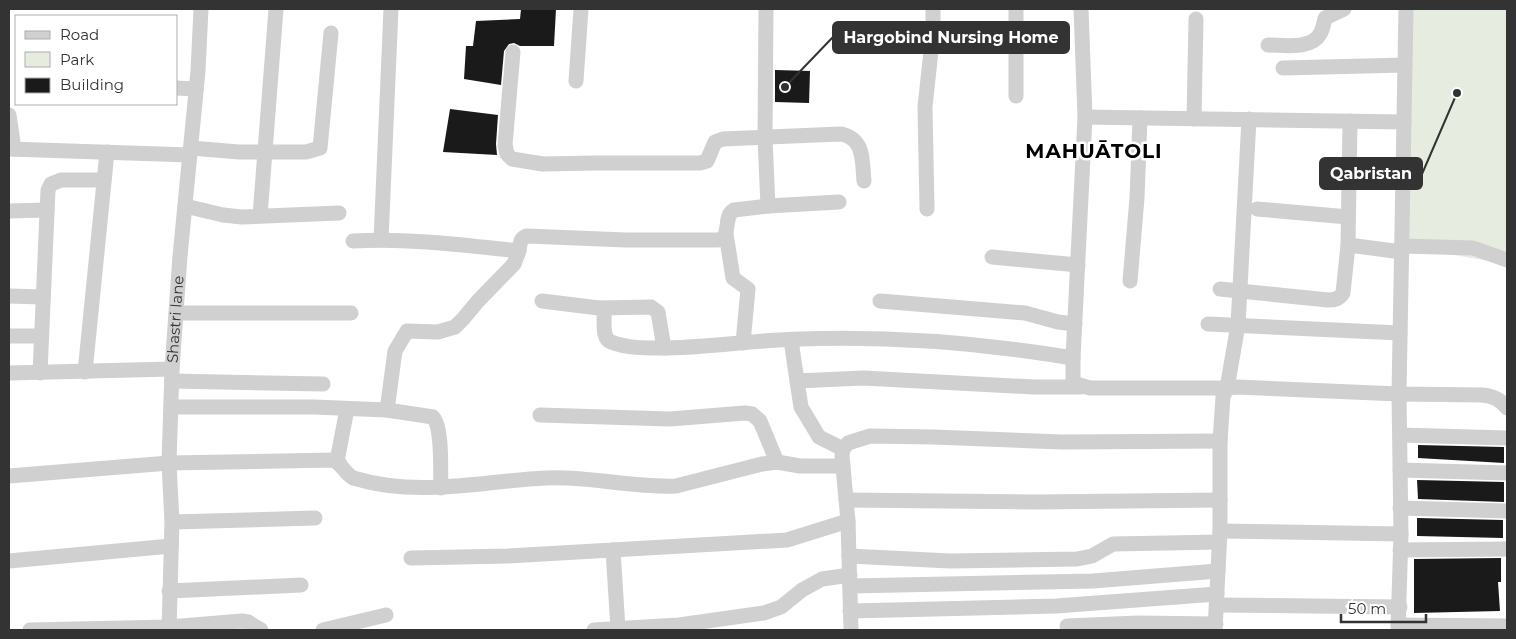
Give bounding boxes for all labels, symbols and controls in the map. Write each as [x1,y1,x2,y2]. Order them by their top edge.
legend [15,15,178,105]
callout: Hargobind Nursing Home [833,22,1069,53]
text: Road [60,25,99,44]
text: Hargobind Nursing Home [843,28,1059,47]
text: Park [60,50,94,69]
text: Building [60,75,124,94]
district label: MAHUĀTOLI [1025,139,1163,163]
callout: Qabristan [1320,158,1422,189]
text: Qabristan [1330,164,1412,183]
street label: Shastri lane [162,275,188,364]
scale bar [1341,592,1426,624]
text: 50 m [1348,599,1386,618]

